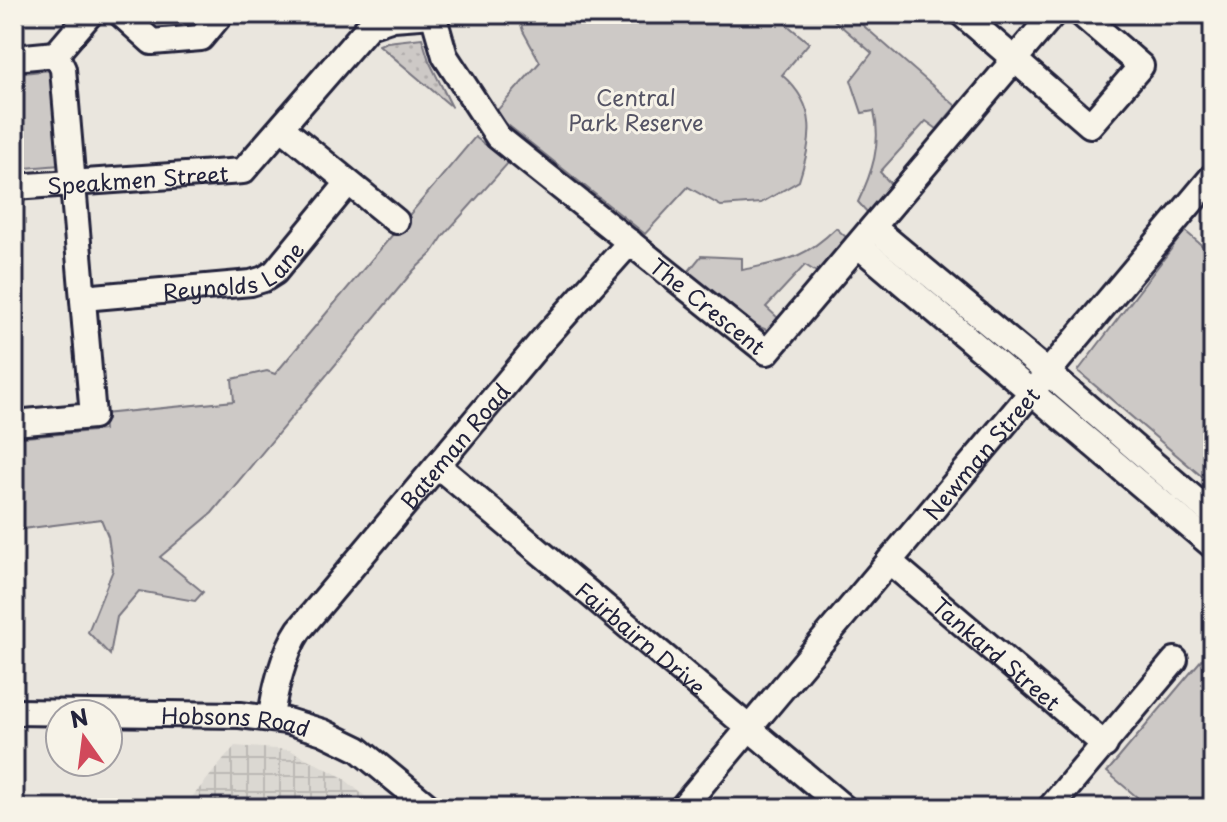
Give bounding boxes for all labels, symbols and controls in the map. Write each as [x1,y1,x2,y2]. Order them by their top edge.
park label: Central Park Reserve [568,80,704,138]
street label: Speakmen Street [46,156,230,201]
street label: Reynolds Lane [162,233,311,307]
street label: The Crescent [644,249,773,362]
street label: Bateman Road [391,375,517,516]
street label: Newman Street [915,379,1046,527]
street label: Fairbairn Drive [569,573,714,702]
street label: Tankard Street [926,589,1069,717]
street label: Hobsons Road [161,697,314,744]
north arrow [44,698,124,778]
text: N [66,699,91,735]

